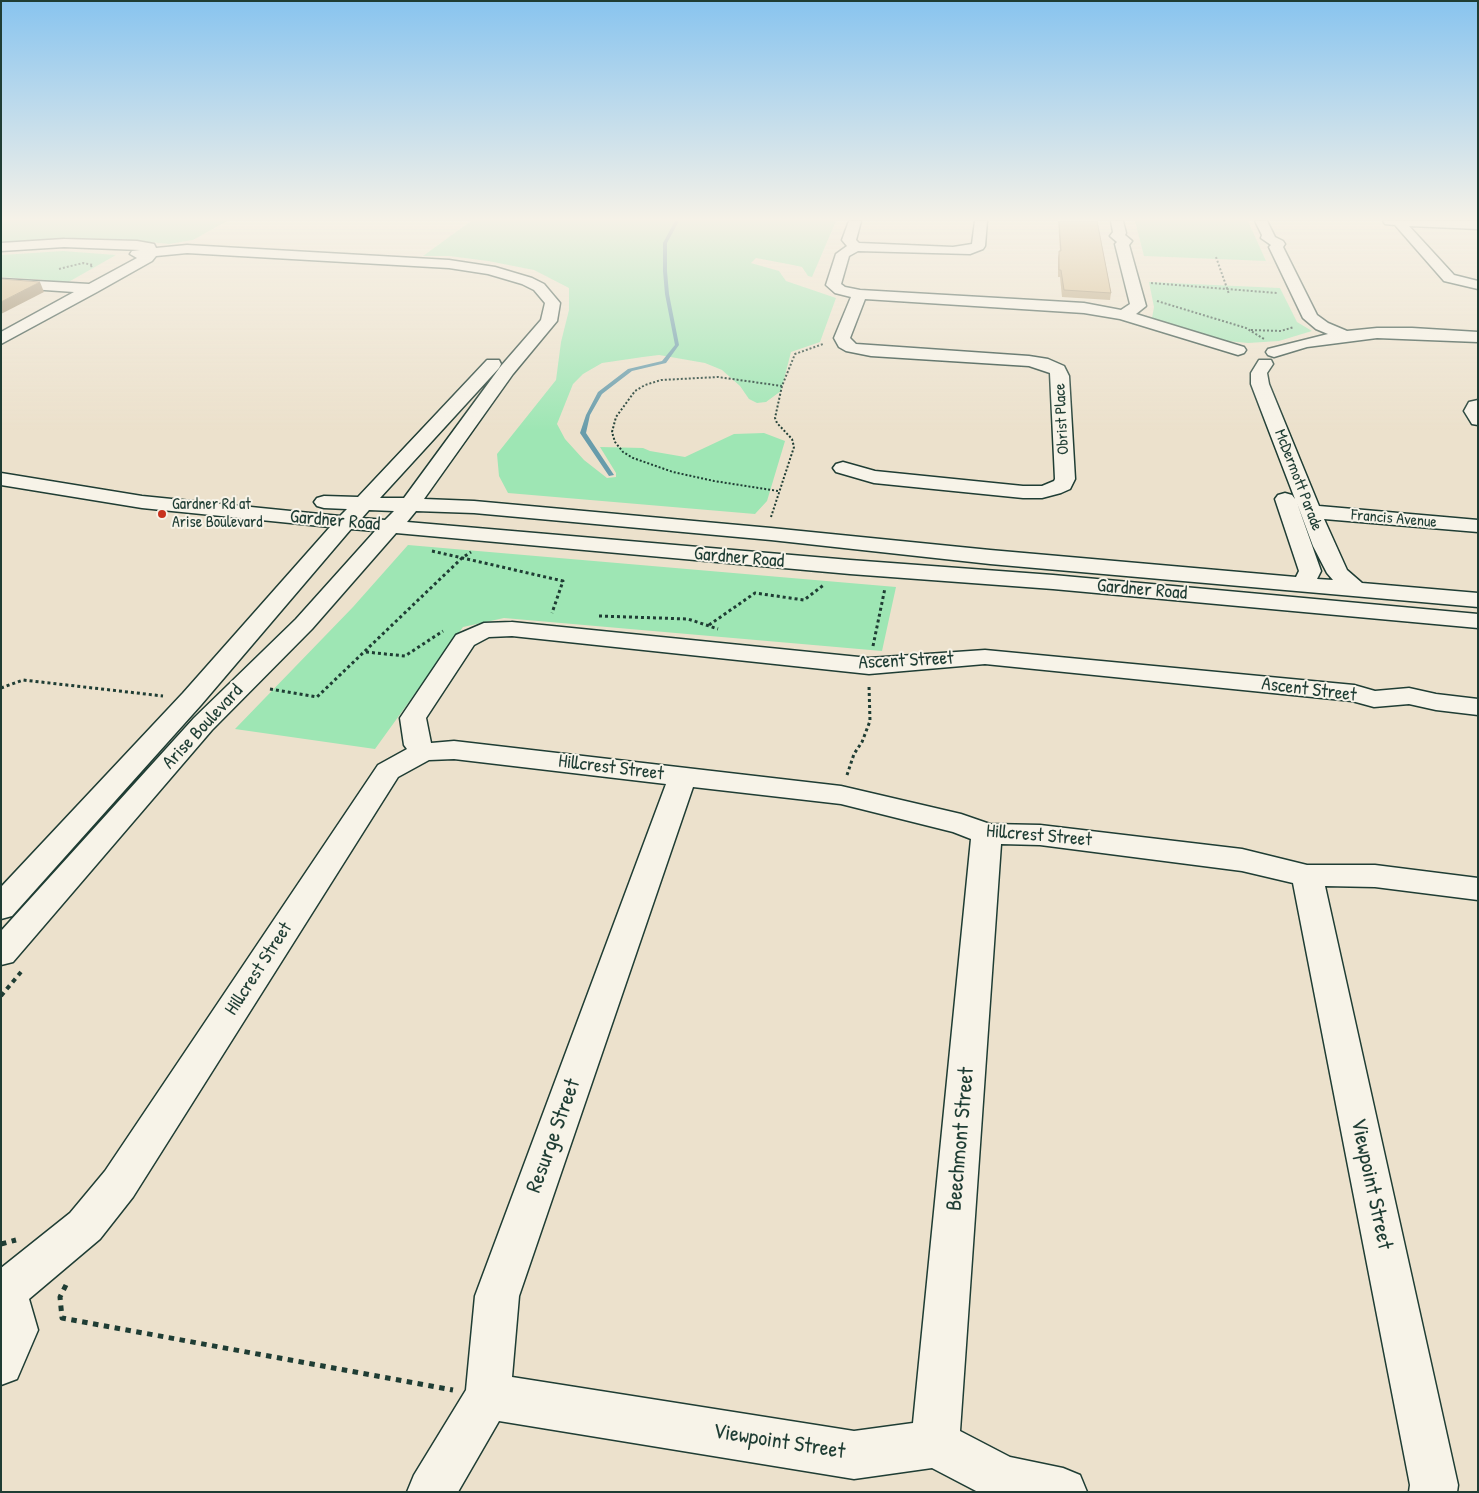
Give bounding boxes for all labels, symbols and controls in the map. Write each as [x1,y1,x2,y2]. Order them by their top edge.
street label: Obrist Place [1051,383,1073,455]
street label: McDermott Parade [1270,427,1326,533]
place label: Gardner Rd at Arise Boulevard [172,495,262,533]
street label: Gardner Road [289,506,381,536]
street label: Francis Avenue [1350,506,1438,532]
marker: Gardner Rd at Arise Boulevard [156,508,168,520]
street label: Gardner Road [693,543,785,573]
street label: Gardner Road [1096,575,1188,605]
street label: Ascent Street [858,647,954,675]
street label: Ascent Street [1260,673,1358,707]
street label: Arise Boulevard [158,680,248,774]
street label: Hillcrest Street [557,750,665,786]
street label: Hillcrest Street [985,820,1093,852]
street label: Hillcrest Street [221,918,297,1020]
street label: Beechmont Street [942,1066,980,1212]
street label: Resurge Street [521,1075,587,1197]
street label: Viewpoint Street [1344,1116,1398,1252]
street label: Viewpoint Street [711,1419,847,1465]

